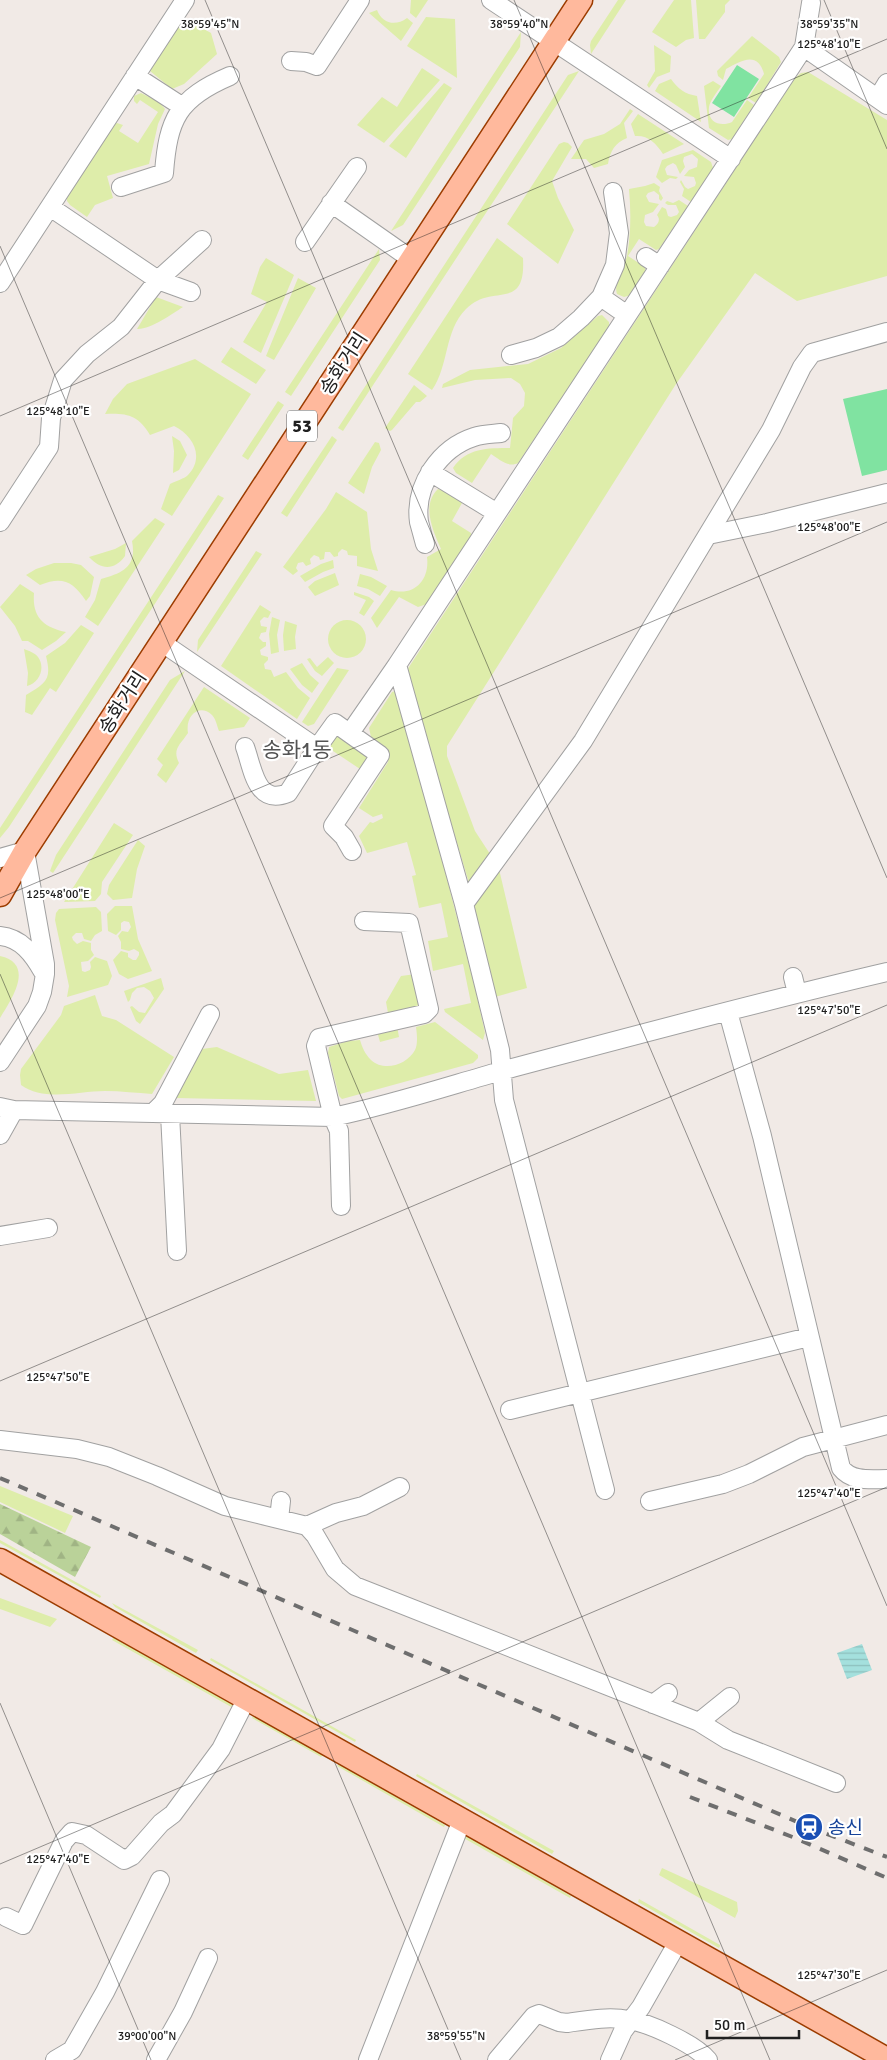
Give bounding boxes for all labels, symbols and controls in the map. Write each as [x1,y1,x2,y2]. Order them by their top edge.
text: 38°59'45"N [181,17,239,32]
text: 38°59'40"N [490,17,548,32]
text: 38°59'35"N [800,17,858,32]
text: 125°48'10"E [797,37,861,52]
street label: 송화거리 [315,328,373,399]
text: 125°48'10"E [26,404,90,419]
road number: 53 [287,411,317,442]
text: 125°48'00"E [797,520,861,535]
street label: 송화거리 [94,667,152,738]
district label: 송화1동 [262,737,332,763]
text: 125°48'00"E [26,887,90,902]
text: 125°47'50"E [797,1003,861,1018]
text: 125°47'50"E [26,1370,90,1385]
text: 125°47'40"E [797,1486,861,1501]
station icon: 송신 [794,1812,824,1842]
place label: 송신 [828,1816,863,1840]
text: 125°47'40"E [26,1852,90,1867]
text: 125°47'30"E [797,1968,861,1983]
scale bar [707,2008,800,2040]
text: 50 m [714,2016,745,2034]
text: 39°00'00"N [118,2029,176,2044]
text: 38°59'55"N [427,2029,485,2044]

